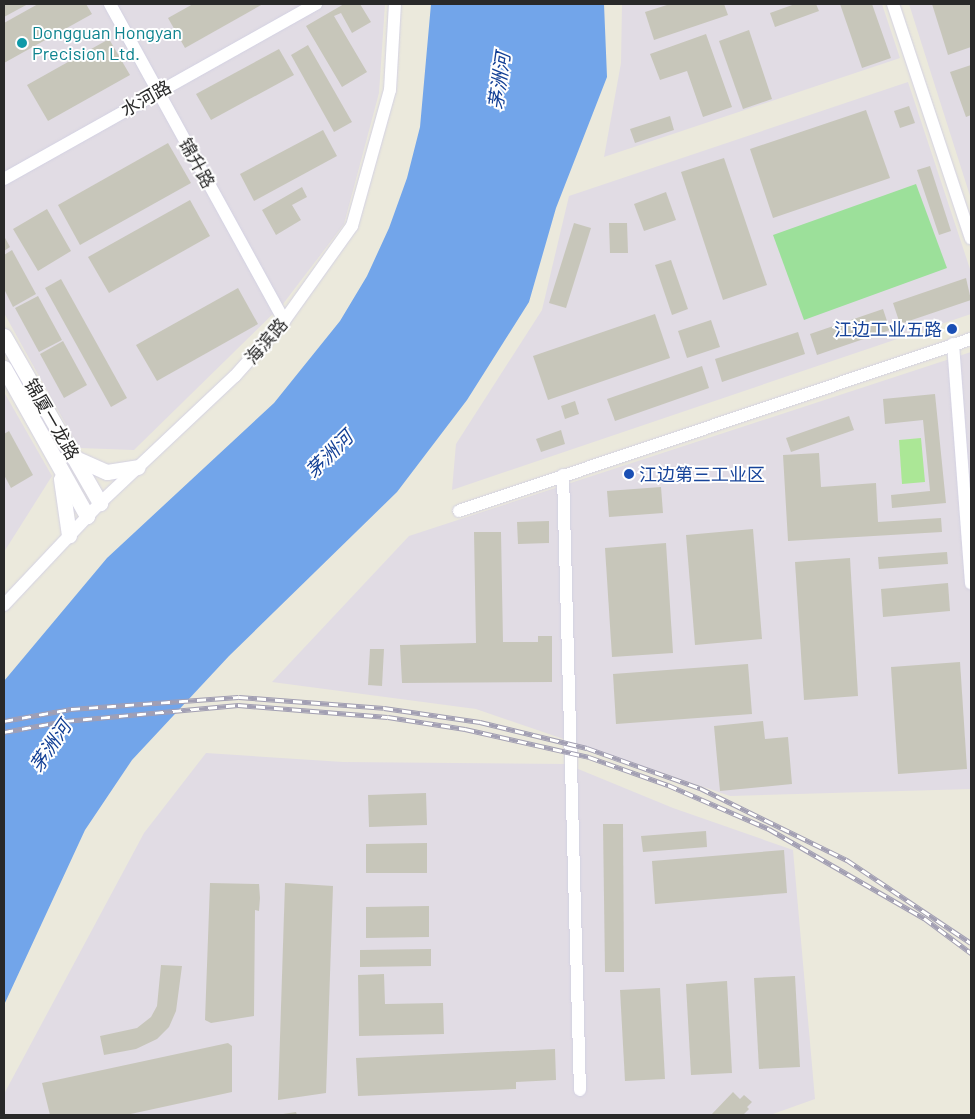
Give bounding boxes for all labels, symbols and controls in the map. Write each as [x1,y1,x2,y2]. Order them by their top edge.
place label: Dongguan Hongyan Precision Ltd. [32,22,182,64]
marker: Dongguan Hongyan Precision Ltd. [16,37,28,49]
water label: 茅洲河 [484,51,514,111]
street label: 水河路 [117,75,175,121]
street label: 锦升路 [174,134,220,192]
street label: 海滨路 [240,314,292,368]
place label: 江边工业五路 [834,318,942,340]
marker: 江边工业五路 [946,323,958,335]
street label: 锦厦一龙路 [20,375,84,463]
water label: 茅洲河 [301,426,357,482]
place label: 江边第三工业区 [639,463,765,485]
marker: 江边第三工业区 [623,468,635,480]
water label: 茅洲河 [25,716,75,776]

